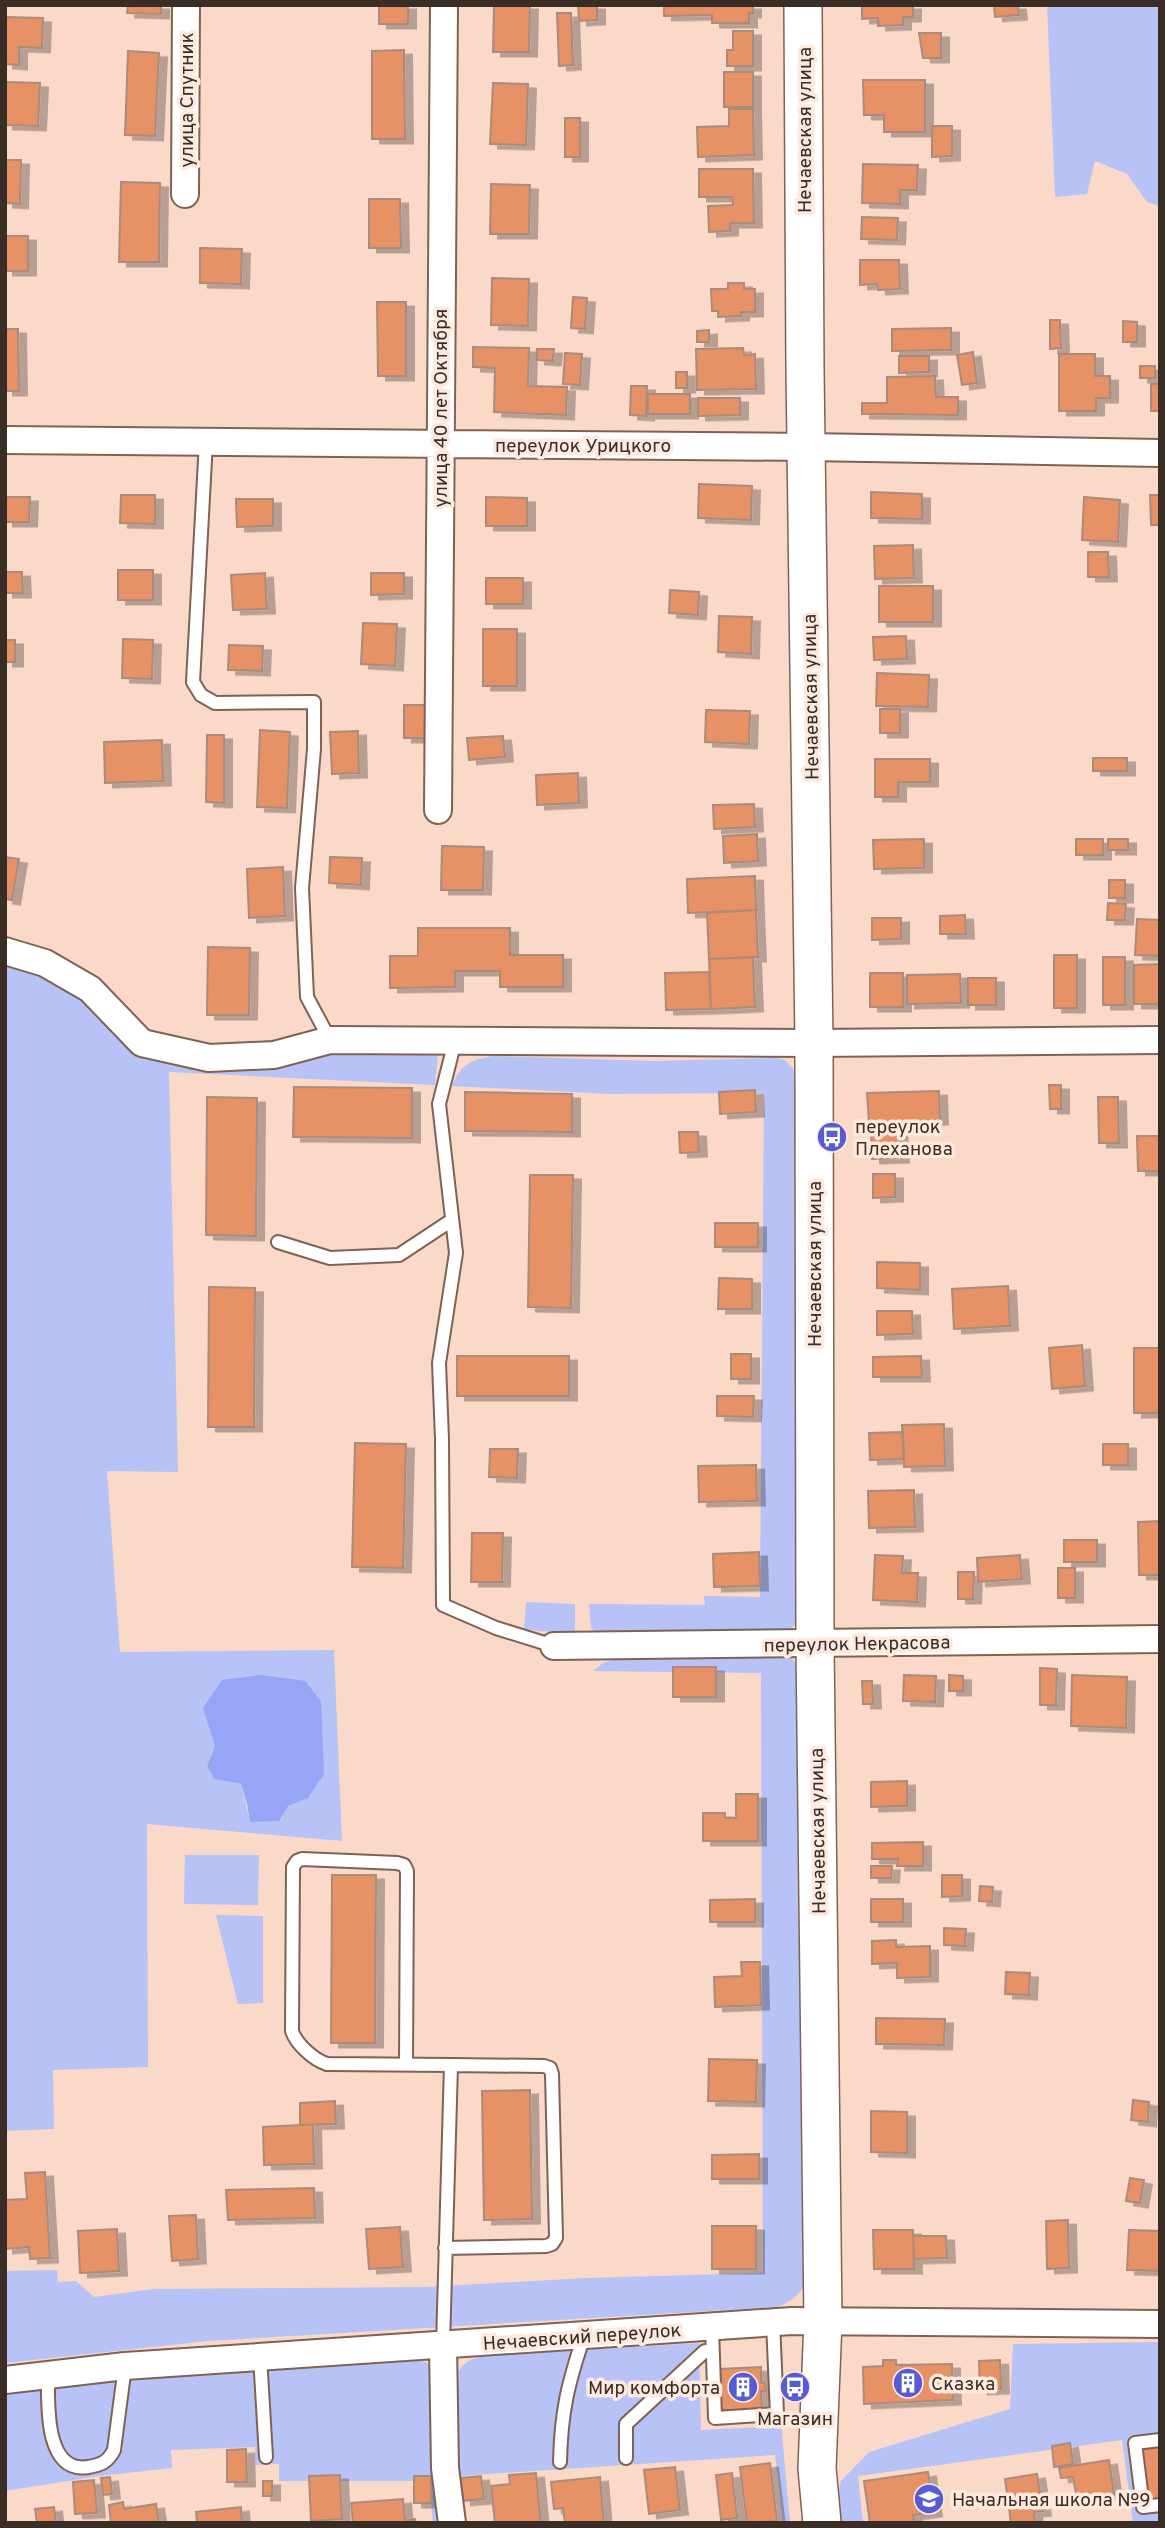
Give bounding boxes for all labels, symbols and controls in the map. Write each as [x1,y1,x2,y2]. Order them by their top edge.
street label: улица Спутник [176,32,200,168]
street label: Нечаевская улица [794,47,818,213]
street label: улица 40 лет Октября [430,309,454,507]
street label: переулок Урицкого [495,435,671,459]
street label: Нечаевская улица [799,614,825,780]
place label: переулок Плеханова [855,1116,953,1162]
bus stop icon: переулок Плеханова [815,1120,849,1154]
street label: Нечаевская улица [804,1181,828,1347]
street label: переулок Некрасова [764,1631,951,1659]
street label: Нечаевская улица [806,1748,832,1914]
street label: Нечаевский переулок [482,2319,682,2357]
building icon: Сказка [891,2366,925,2400]
building icon: Мир комфорта [726,2370,760,2404]
bus stop icon: Магазин [778,2370,812,2404]
place label: Сказка [931,2373,995,2397]
place label: Мир комфорта [588,2377,720,2401]
place label: Магазин [757,2408,833,2432]
school or university icon: Начальная школа №9 [912,2482,946,2516]
place label: Начальная школа №9 [952,2489,1151,2513]

